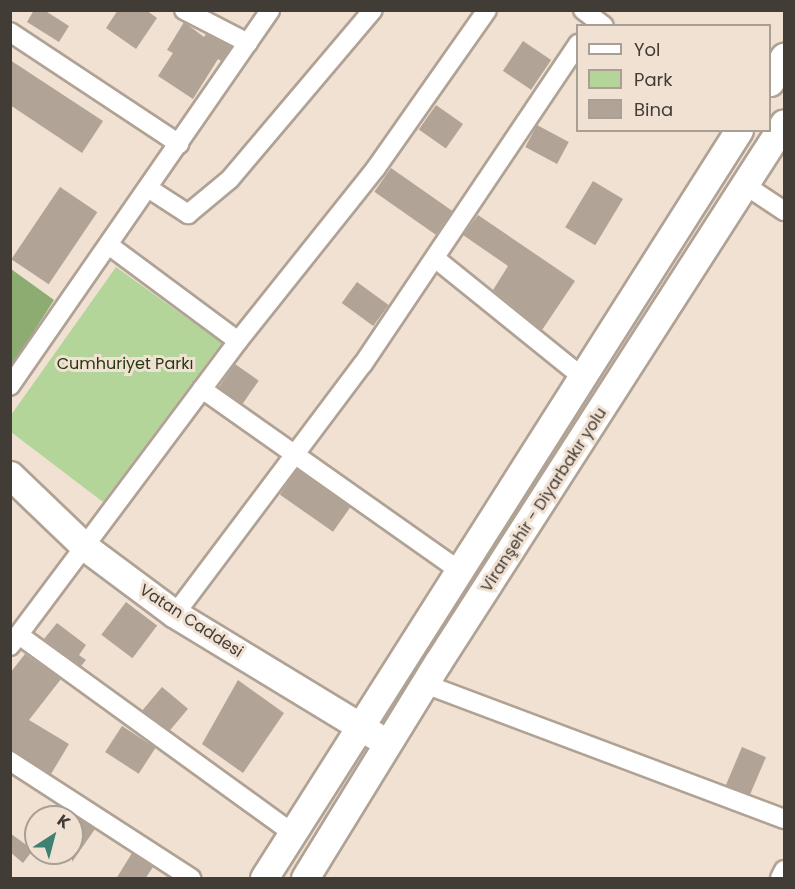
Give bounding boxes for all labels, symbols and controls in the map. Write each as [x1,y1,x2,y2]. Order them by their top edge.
legend [576,24,771,132]
text: Yol [634,37,660,62]
text: Park [634,67,673,92]
text: Bina [634,97,673,122]
park label: Cumhuriyet Parkı [57,354,193,374]
street label: Viranşehir - Diyarbakır yolu [477,404,611,596]
street label: Vatan Caddesi [136,580,246,662]
north arrow [24,805,84,865]
text: K [52,809,75,834]

